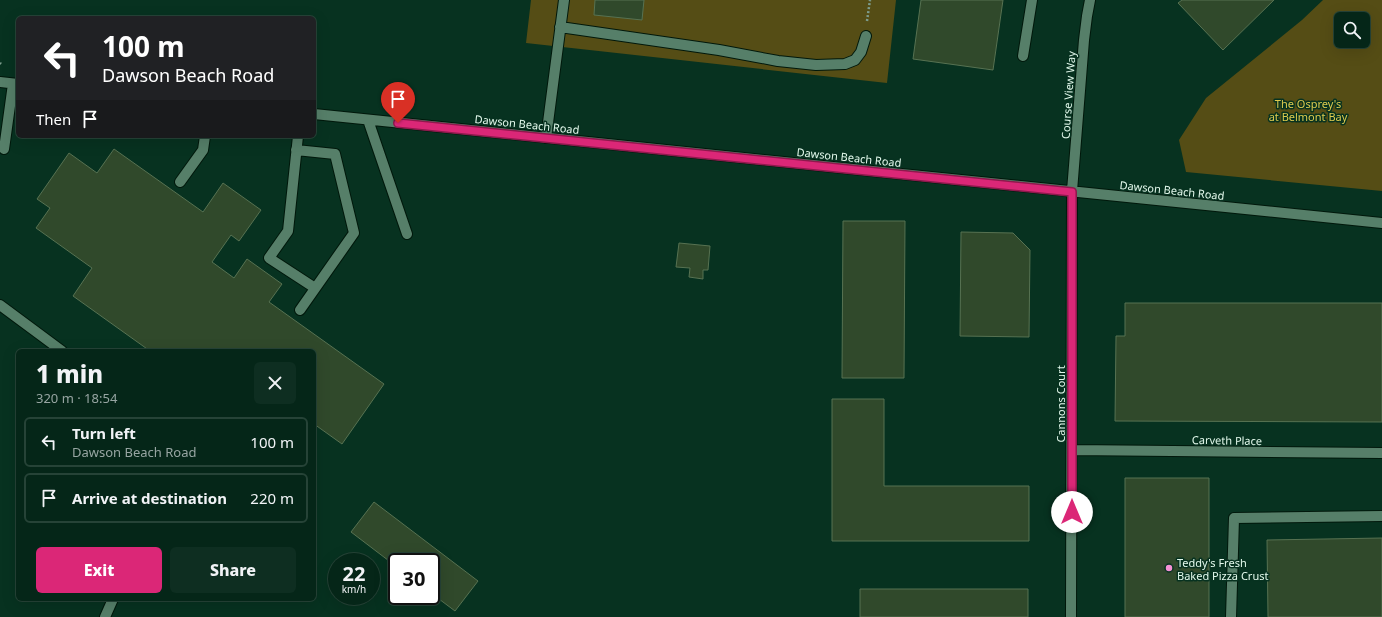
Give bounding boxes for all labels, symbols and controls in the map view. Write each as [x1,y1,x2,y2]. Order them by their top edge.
map controls [1334,12,1370,48]
button: search [1334,12,1370,48]
text: 100 m [102,27,185,65]
icon: left [36,32,88,84]
street label: Course View Way [1057,50,1079,139]
text: Dawson Beach Road [102,63,274,87]
pin [381,82,415,123]
icon: arrive [387,88,409,110]
park label: The Osprey's at Belmont Bay [1269,96,1348,124]
icon: arrive [79,108,101,130]
text: Then [36,109,71,129]
street label: Dawson Beach Road [474,111,580,137]
street label: Dawson Beach Road [796,144,902,170]
street label: Dawson Beach Road [1119,177,1225,203]
text: 1 min [36,357,103,390]
button: close [254,362,296,404]
street label: Cannons Court [1053,365,1068,443]
text: 320 m · 18:54 [36,389,117,407]
text: Turn left [72,423,136,443]
icon: left [38,431,60,453]
text: 100 m [250,432,294,452]
street label: Carveth Place [1192,432,1262,448]
text: Dawson Beach Road [72,443,196,461]
icon: arrive [38,487,60,509]
text: Arrive at destination [72,488,227,508]
text: 220 m [250,488,294,508]
position arrow [1051,491,1093,533]
button: Exit [36,547,162,593]
button: Share [170,547,296,593]
speed limit sign: 30 [388,553,440,605]
place label: Teddy's Fresh Baked Pizza Crust [1177,555,1268,583]
text: 22 [343,560,365,587]
marker: Teddy's Fresh Baked Pizza Crust [1164,563,1174,573]
text: km/h [342,582,366,596]

